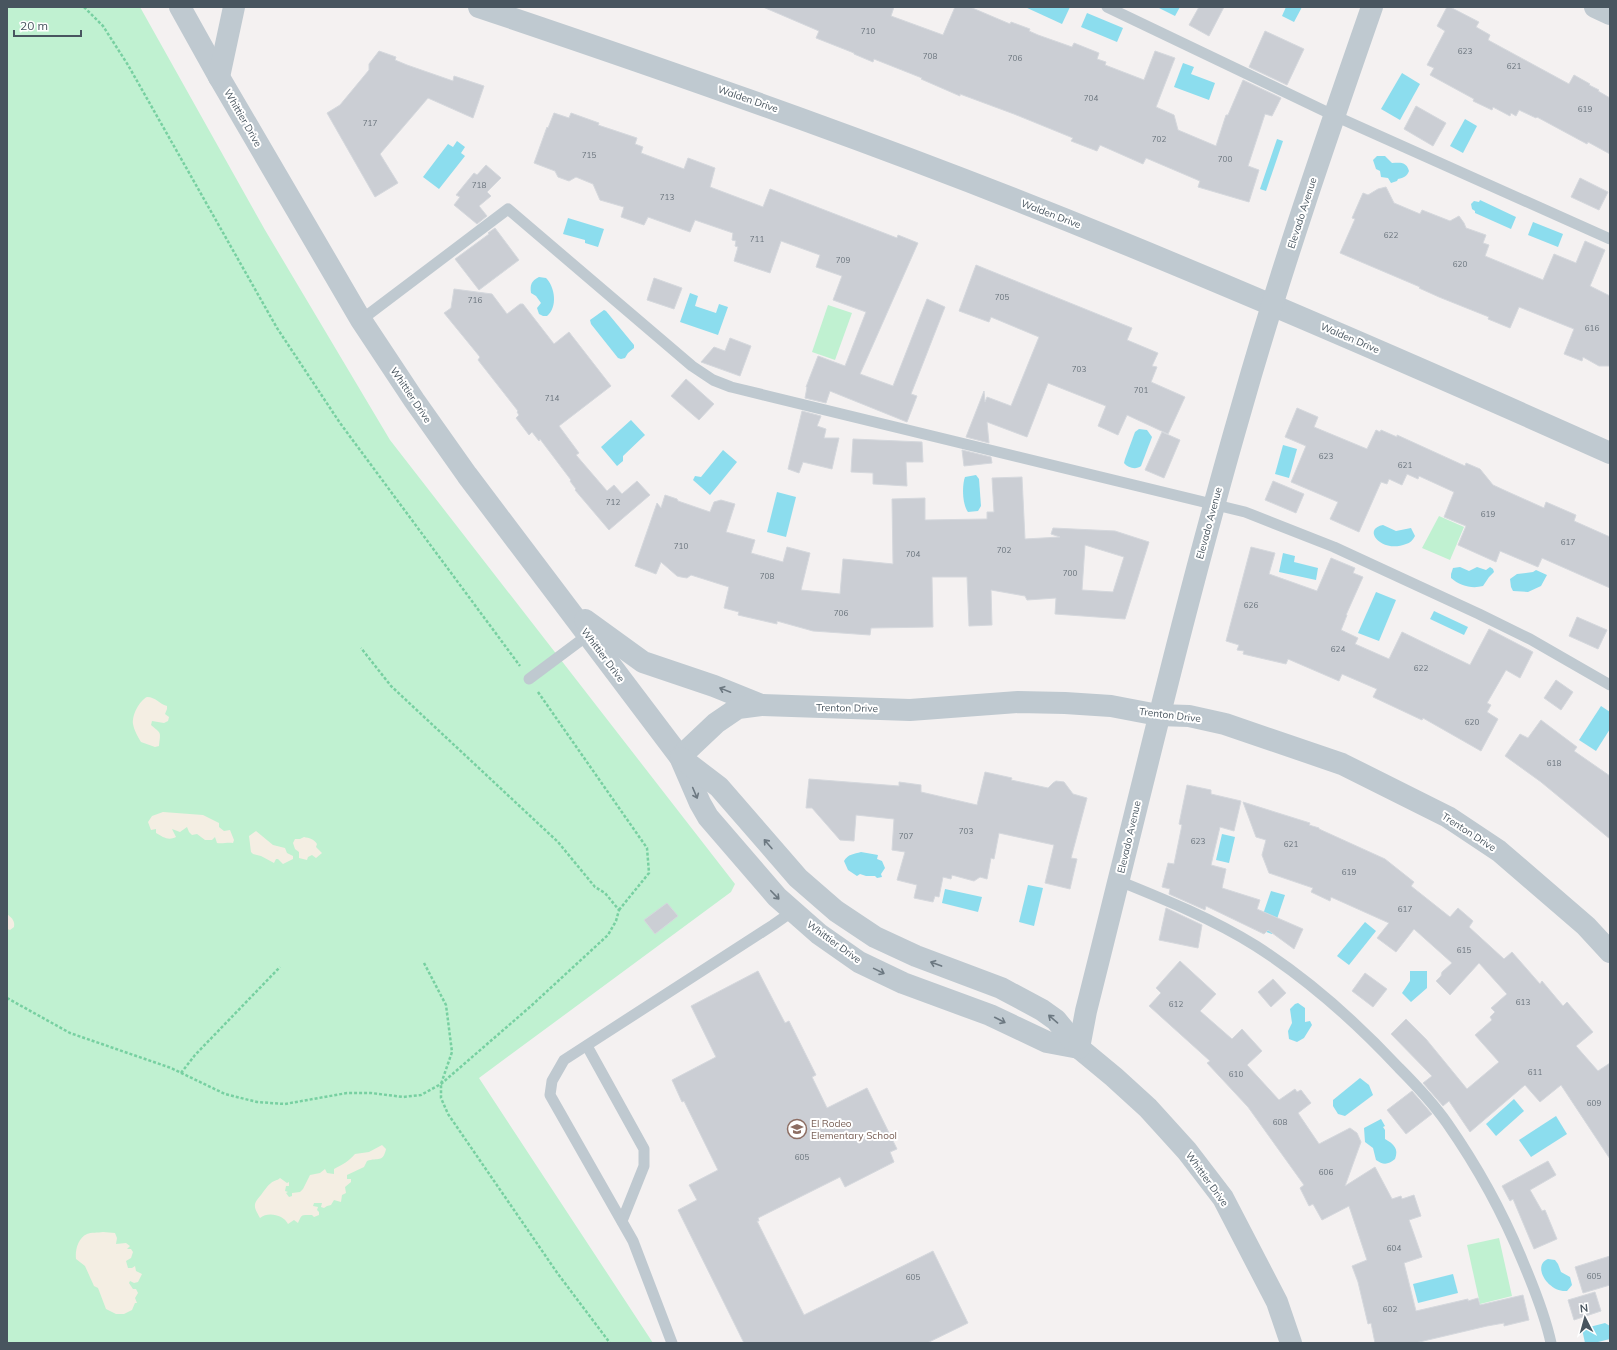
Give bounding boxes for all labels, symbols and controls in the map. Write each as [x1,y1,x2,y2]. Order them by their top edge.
scale bar [14,12,81,38]
text: 20 m [20,18,48,33]
house number: 710 [861,26,875,36]
house number: 623 [1458,46,1472,56]
house number: 708 [923,51,937,61]
house number: 706 [1008,53,1022,63]
house number: 621 [1507,61,1521,71]
street label: Walden Drive [716,83,780,115]
street label: Whittier Drive [221,87,265,149]
house number: 704 [1084,93,1098,103]
house number: 619 [1578,104,1592,114]
house number: 717 [363,118,377,128]
house number: 702 [1152,134,1166,144]
house number: 715 [582,150,596,160]
house number: 700 [1218,154,1232,164]
street label: Elevado Avenue [1284,176,1320,250]
house number: 718 [472,180,486,190]
house number: 713 [660,192,674,202]
street label: Walden Drive [1019,197,1083,231]
house number: 622 [1384,230,1398,240]
house number: 711 [750,234,764,244]
house number: 709 [836,255,850,265]
house number: 620 [1453,259,1467,269]
house number: 705 [995,292,1009,302]
house number: 716 [468,295,482,305]
street label: Walden Drive [1318,320,1382,356]
house number: 616 [1585,323,1599,333]
house number: 703 [1072,364,1086,374]
street label: Whittier Drive [388,365,434,425]
house number: 701 [1134,385,1148,395]
house number: 714 [545,393,559,403]
house number: 623 [1319,451,1333,461]
house number: 621 [1398,460,1412,470]
street label: Elevado Avenue [1193,486,1225,560]
house number: 712 [606,497,620,507]
house number: 619 [1481,509,1495,519]
house number: 617 [1561,537,1575,547]
house number: 710 [674,541,688,551]
house number: 702 [997,545,1011,555]
house number: 704 [906,549,920,559]
house number: 700 [1063,568,1077,578]
house number: 708 [760,571,774,581]
house number: 626 [1244,600,1258,610]
house number: 706 [834,608,848,618]
street label: Whittier Drive [578,625,628,685]
house number: 624 [1331,644,1345,654]
house number: 622 [1414,663,1428,673]
one-way arrow [719,686,731,693]
street label: Trenton Drive [816,701,878,715]
street label: Trenton Drive [1138,705,1202,725]
house number: 620 [1465,717,1479,727]
house number: 618 [1547,758,1561,768]
one-way arrow [692,786,700,798]
street label: Elevado Avenue [1114,799,1144,875]
street label: Trenton Drive [1439,810,1499,854]
house number: 703 [959,826,973,836]
house number: 707 [899,831,913,841]
house number: 623 [1191,836,1205,846]
one-way arrow [764,839,773,850]
house number: 621 [1284,839,1298,849]
house number: 619 [1342,867,1356,877]
one-way arrow [770,890,780,900]
house number: 617 [1398,904,1412,914]
street label: Whittier Drive [804,918,864,966]
house number: 615 [1457,945,1471,955]
one-way arrow [931,959,943,967]
one-way arrow [873,968,885,975]
house number: 613 [1516,997,1530,1007]
house number: 612 [1169,999,1183,1009]
one-way arrow [1048,1014,1058,1023]
one-way arrow [993,1017,1005,1025]
house number: 611 [1528,1067,1542,1077]
house number: 610 [1229,1069,1243,1079]
house number: 609 [1587,1098,1601,1108]
place label: El Rodeo Elementary School [811,1117,897,1142]
house number: 608 [1273,1117,1287,1127]
school or university icon: El Rodeo Elementary School [786,1118,808,1140]
street label: Whittier Drive [1183,1149,1231,1209]
house number: 605 [795,1152,809,1162]
house number: 606 [1319,1167,1333,1177]
house number: 604 [1387,1243,1401,1253]
house number: 605 [1587,1271,1601,1281]
house number: 605 [906,1272,920,1282]
north arrow [1565,1298,1605,1338]
text: N [1579,1301,1589,1315]
house number: 602 [1383,1304,1397,1314]

